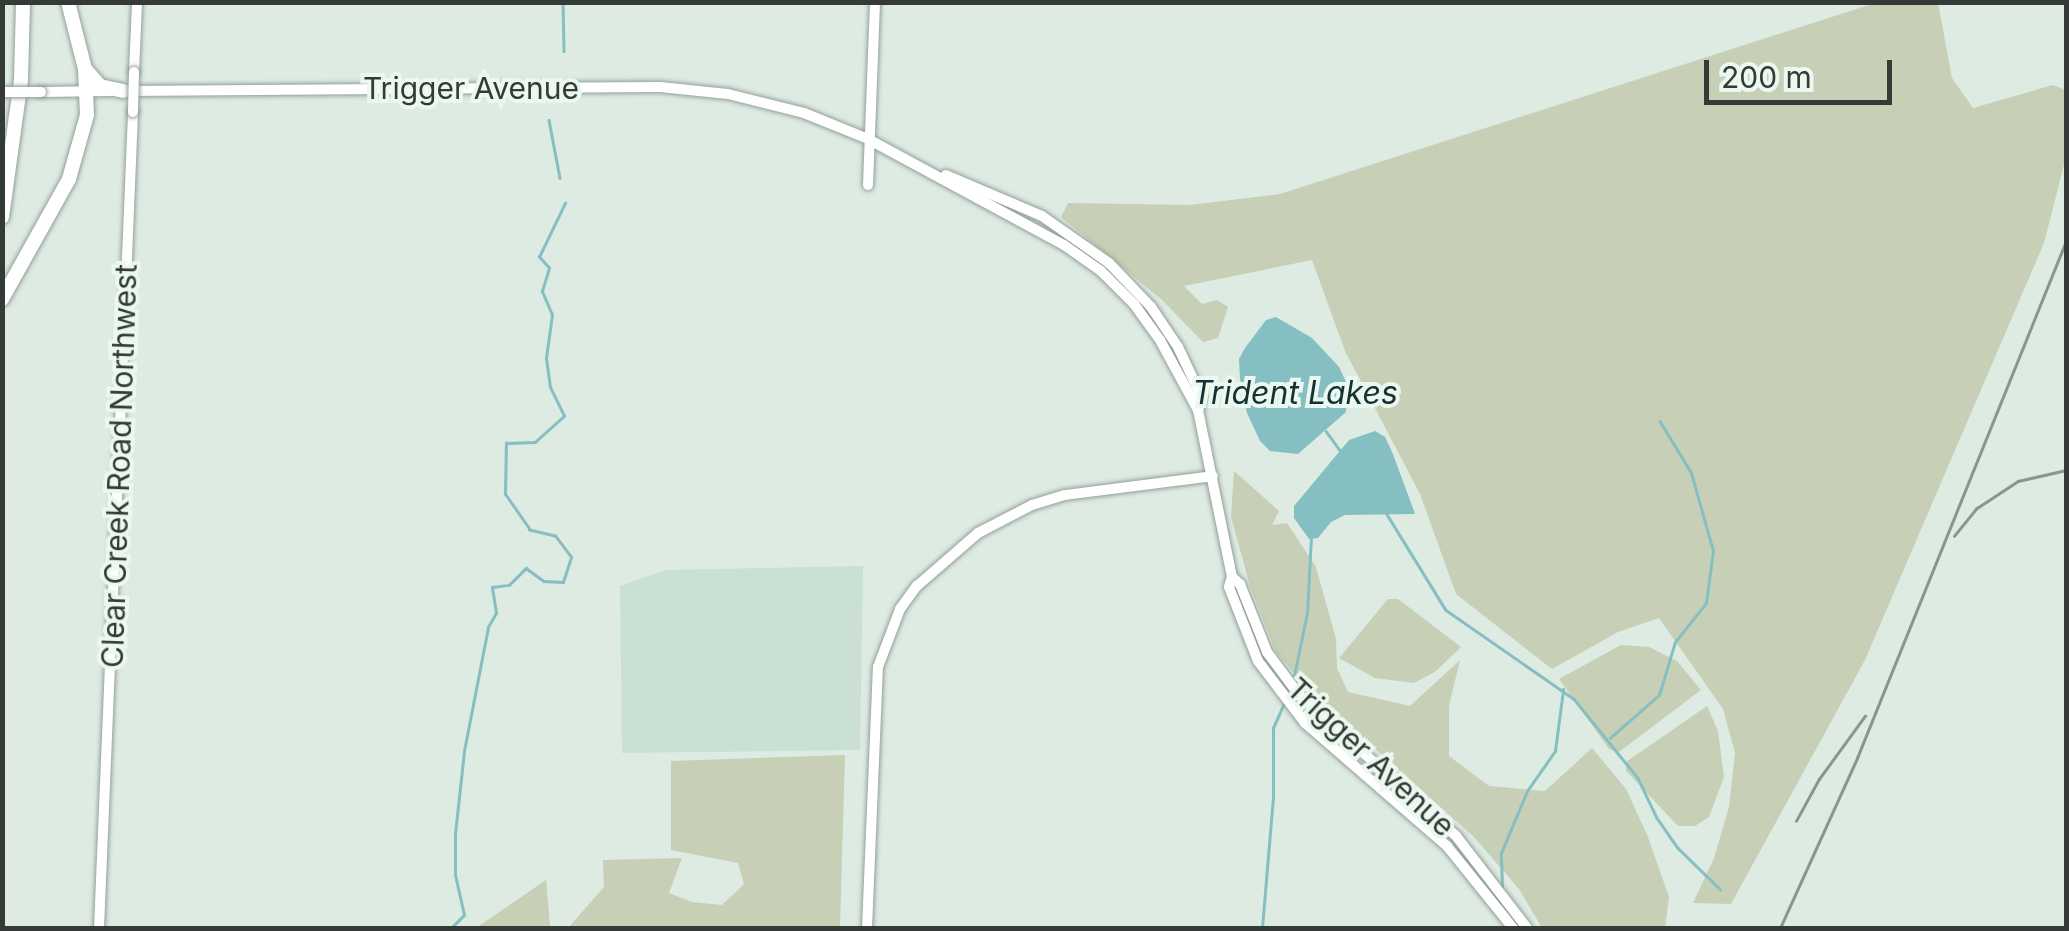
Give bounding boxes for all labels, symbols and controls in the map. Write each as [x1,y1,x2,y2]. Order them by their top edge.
scale bar [1709,40,1896,102]
text: 200 m [1721,59,1812,95]
street label: Trigger Avenue [363,70,579,106]
street label: Clear Creek Road Northwest [94,264,144,668]
water label: Trident Lakes [1192,374,1398,412]
street label: Trigger Avenue [1280,670,1462,844]

